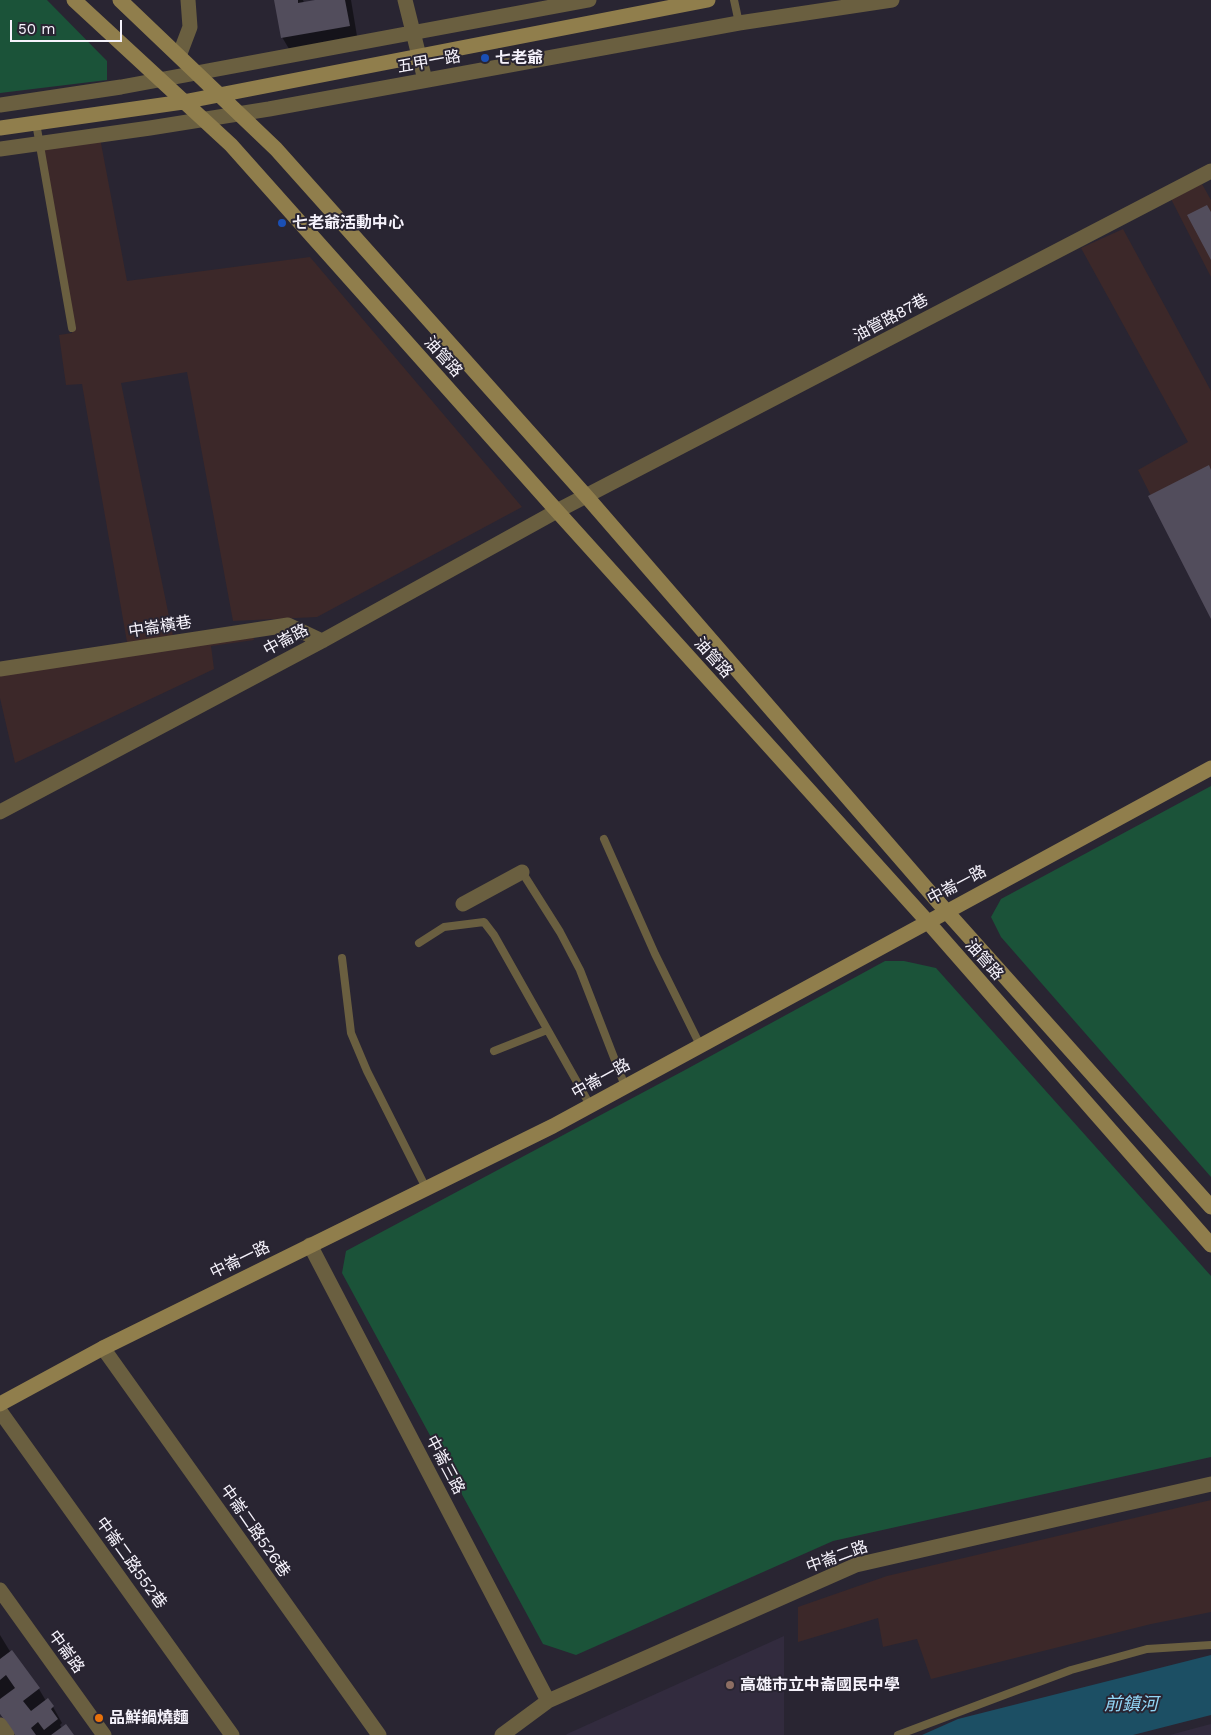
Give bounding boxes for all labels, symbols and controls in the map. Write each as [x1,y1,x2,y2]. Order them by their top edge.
scale bar [12,10,125,42]
text: 50 m [18,20,55,38]
street label: 五甲一路 [396,47,462,77]
place label: 七老爺 [495,48,543,68]
marker: 七老爺 [479,52,491,64]
place label: 七老爺活動中心 [292,213,404,233]
marker: 七老爺活動中心 [276,217,288,229]
street label: 油管路87巷 [850,290,932,346]
street label: 油管路 [420,333,466,381]
street label: 中崙橫巷 [127,613,193,641]
street label: 中崙路 [260,620,312,660]
street label: 油管路 [690,634,736,682]
street label: 中崙一路 [924,862,990,908]
street label: 油管路 [961,936,1007,984]
street label: 中崙一路 [568,1055,634,1103]
street label: 中崙一路 [207,1237,273,1283]
street label: 中崙三路 [422,1432,468,1498]
street label: 中崙二路526巷 [216,1481,294,1581]
street label: 中崙二路552巷 [92,1514,170,1612]
street label: 中崙二路 [804,1537,870,1577]
street label: 中崙路 [44,1627,88,1677]
place label: 高雄市立中崙國民中學 [740,1675,900,1695]
marker: 高雄市立中崙國民中學 [724,1679,736,1691]
water label: 前鎮河 [1104,1694,1158,1716]
place label: 品鮮鍋燒麵 [109,1708,189,1728]
marker: 品鮮鍋燒麵 [93,1712,105,1724]

